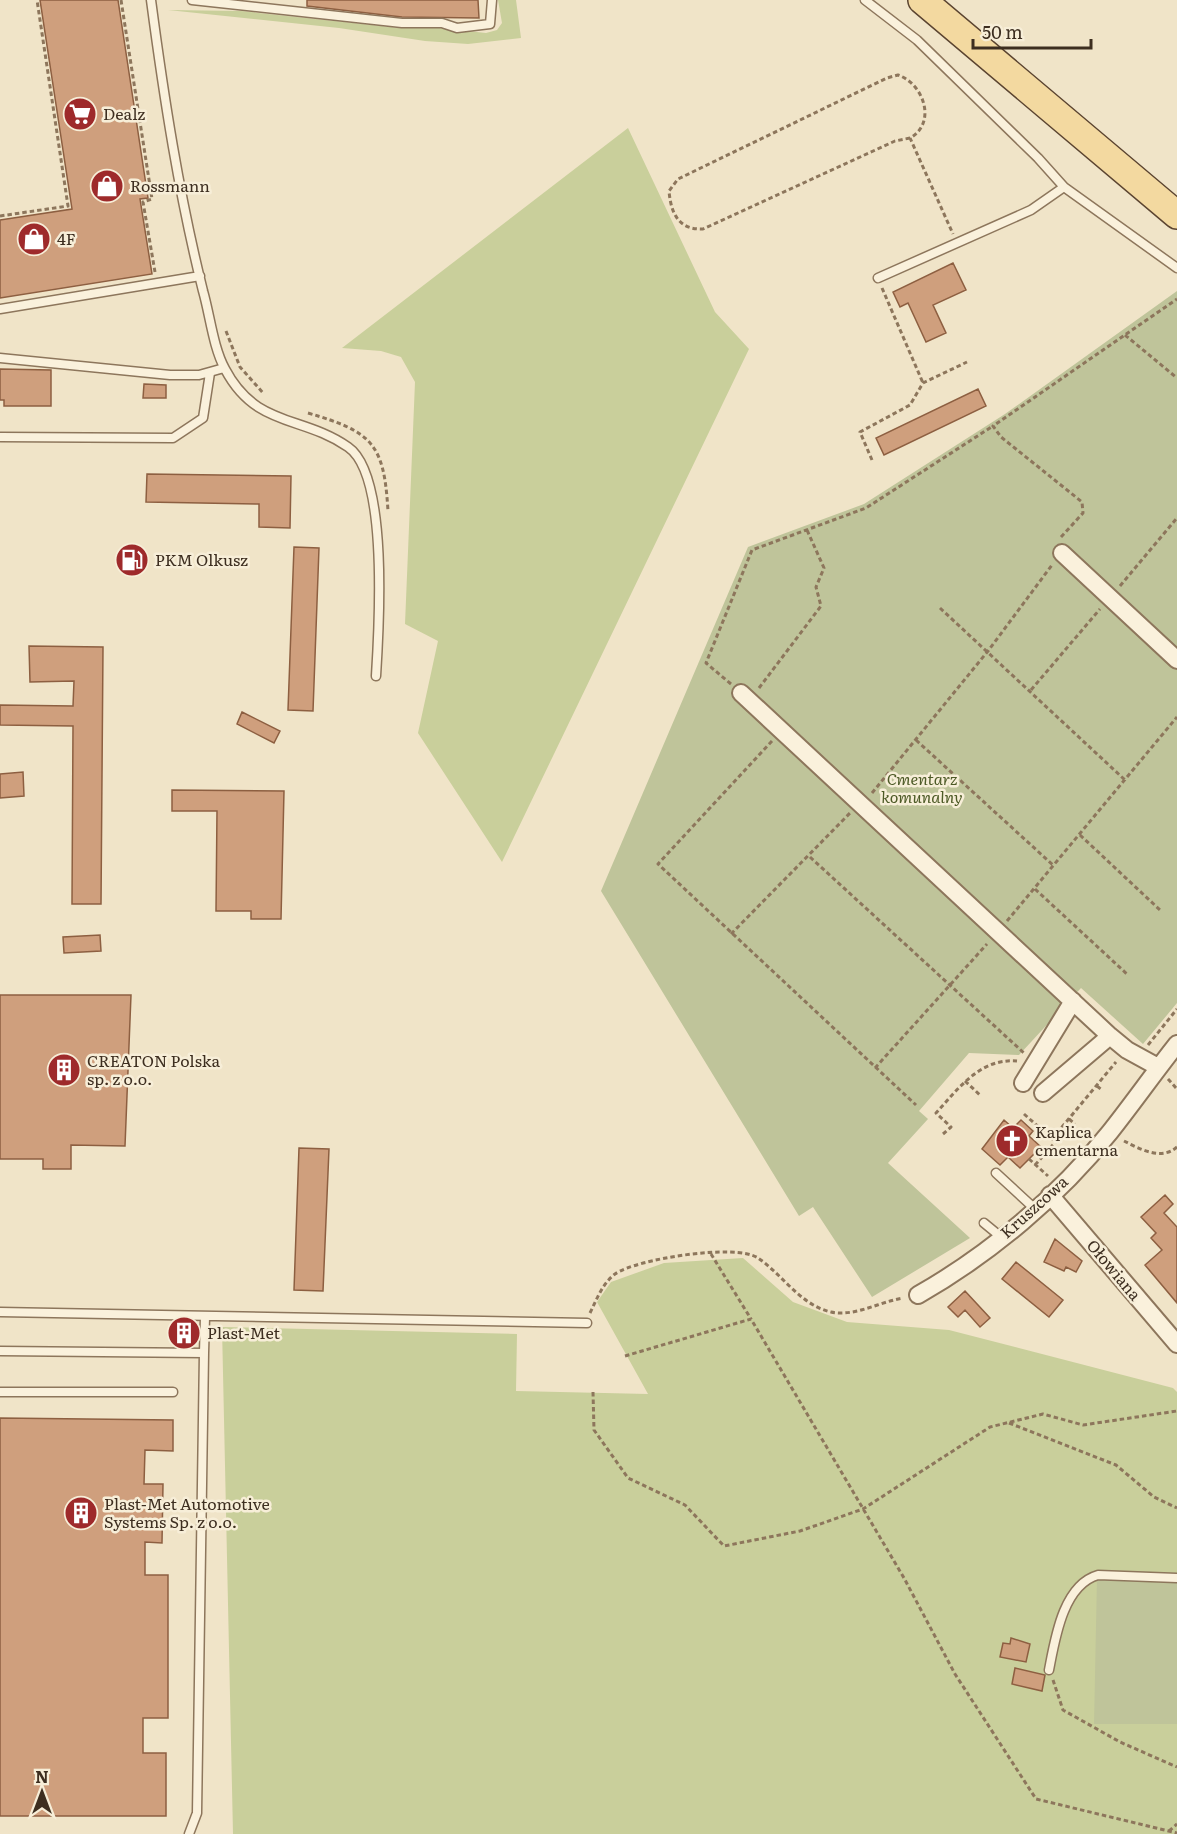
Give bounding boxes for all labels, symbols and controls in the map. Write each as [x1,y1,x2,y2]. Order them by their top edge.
scale bar [973,12,1092,50]
text: 50 m [982,18,1023,45]
supermarket icon: Dealz [62,96,98,132]
place label: Dealz [103,101,146,125]
shop icon: Rossmann [89,168,125,204]
place label: Rossmann [130,173,210,197]
shop icon: 4F [16,221,52,257]
place label: 4F [57,226,76,250]
fuel station icon: PKM Olkusz [114,542,150,578]
place label: PKM Olkusz [155,547,248,571]
park label: Cmentarz komunalny [881,766,963,808]
place label: CREATON Polska sp. z o.o. [87,1048,221,1090]
building icon: CREATON Polska sp. z o.o. [46,1052,82,1088]
place label: Kaplica cmentarna [1035,1119,1119,1161]
church icon: Kaplica cmentarna [994,1123,1030,1159]
street label: Kruszcowa [994,1169,1073,1243]
street label: Ołowiana [1082,1234,1148,1305]
building icon: Plast-Met [166,1315,202,1351]
place label: Plast-Met [207,1320,280,1344]
place label: Plast-Met Automotive Systems Sp. z o.o. [104,1491,270,1533]
building icon: Plast-Met Automotive Systems Sp. z o.o. [63,1495,99,1531]
north arrow [12,1762,72,1822]
text: N [35,1764,49,1788]

